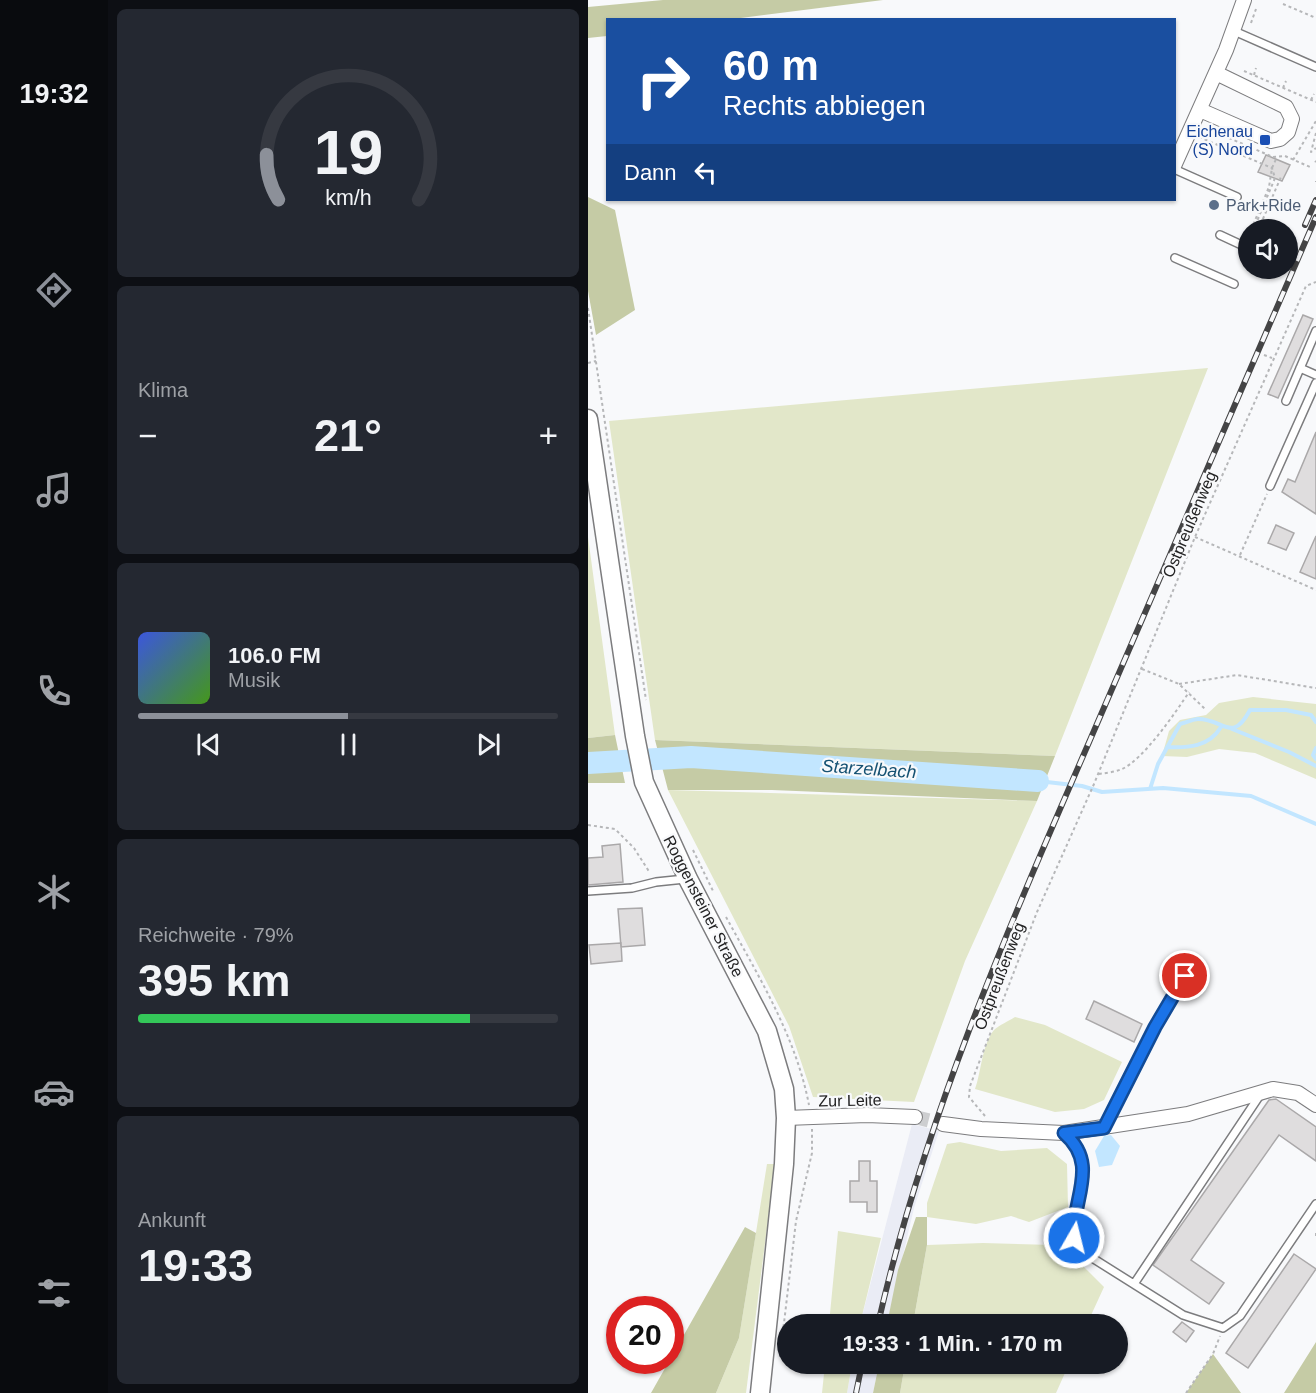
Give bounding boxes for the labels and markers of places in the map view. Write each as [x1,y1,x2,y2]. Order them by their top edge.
place label: Eichenau (S) Nord [1186,123,1253,158]
marker: Eichenau (S) Nord [1258,133,1272,147]
place label: Park+Ride [1226,197,1301,214]
marker: Park+Ride [1207,198,1221,212]
pin [1159,950,1210,1001]

